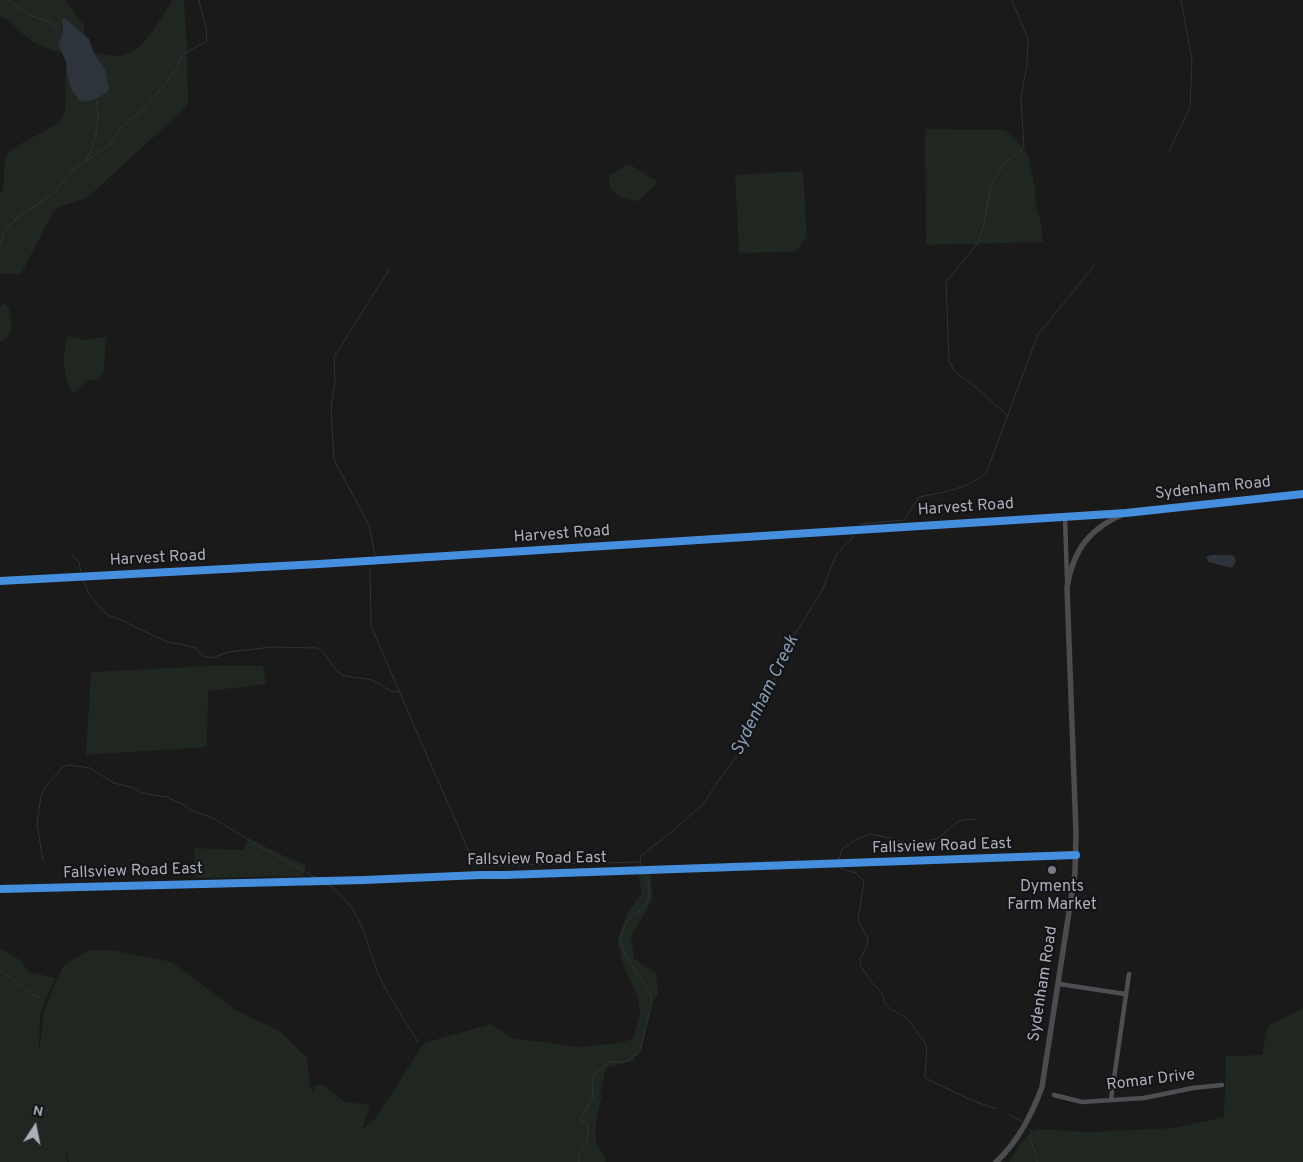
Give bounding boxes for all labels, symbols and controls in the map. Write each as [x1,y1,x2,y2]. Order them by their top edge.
street label: Sydenham Road [1154,473,1272,505]
street label: Harvest Road [917,495,1015,521]
street label: Harvest Road [513,522,611,548]
street label: Harvest Road [109,547,207,571]
water label: Sydenham Creek [728,632,804,760]
street label: Fallsview Road East [872,835,1012,859]
street label: Fallsview Road East [467,849,607,871]
street label: Fallsview Road East [63,860,203,884]
marker: Dyments Farm Market [1046,864,1058,876]
place label: Dyments Farm Market [1007,878,1097,916]
street label: Sydenham Road [1025,925,1063,1043]
street label: Romar Drive [1106,1066,1196,1096]
north arrow [10,1102,60,1152]
text: N [31,1102,45,1121]

